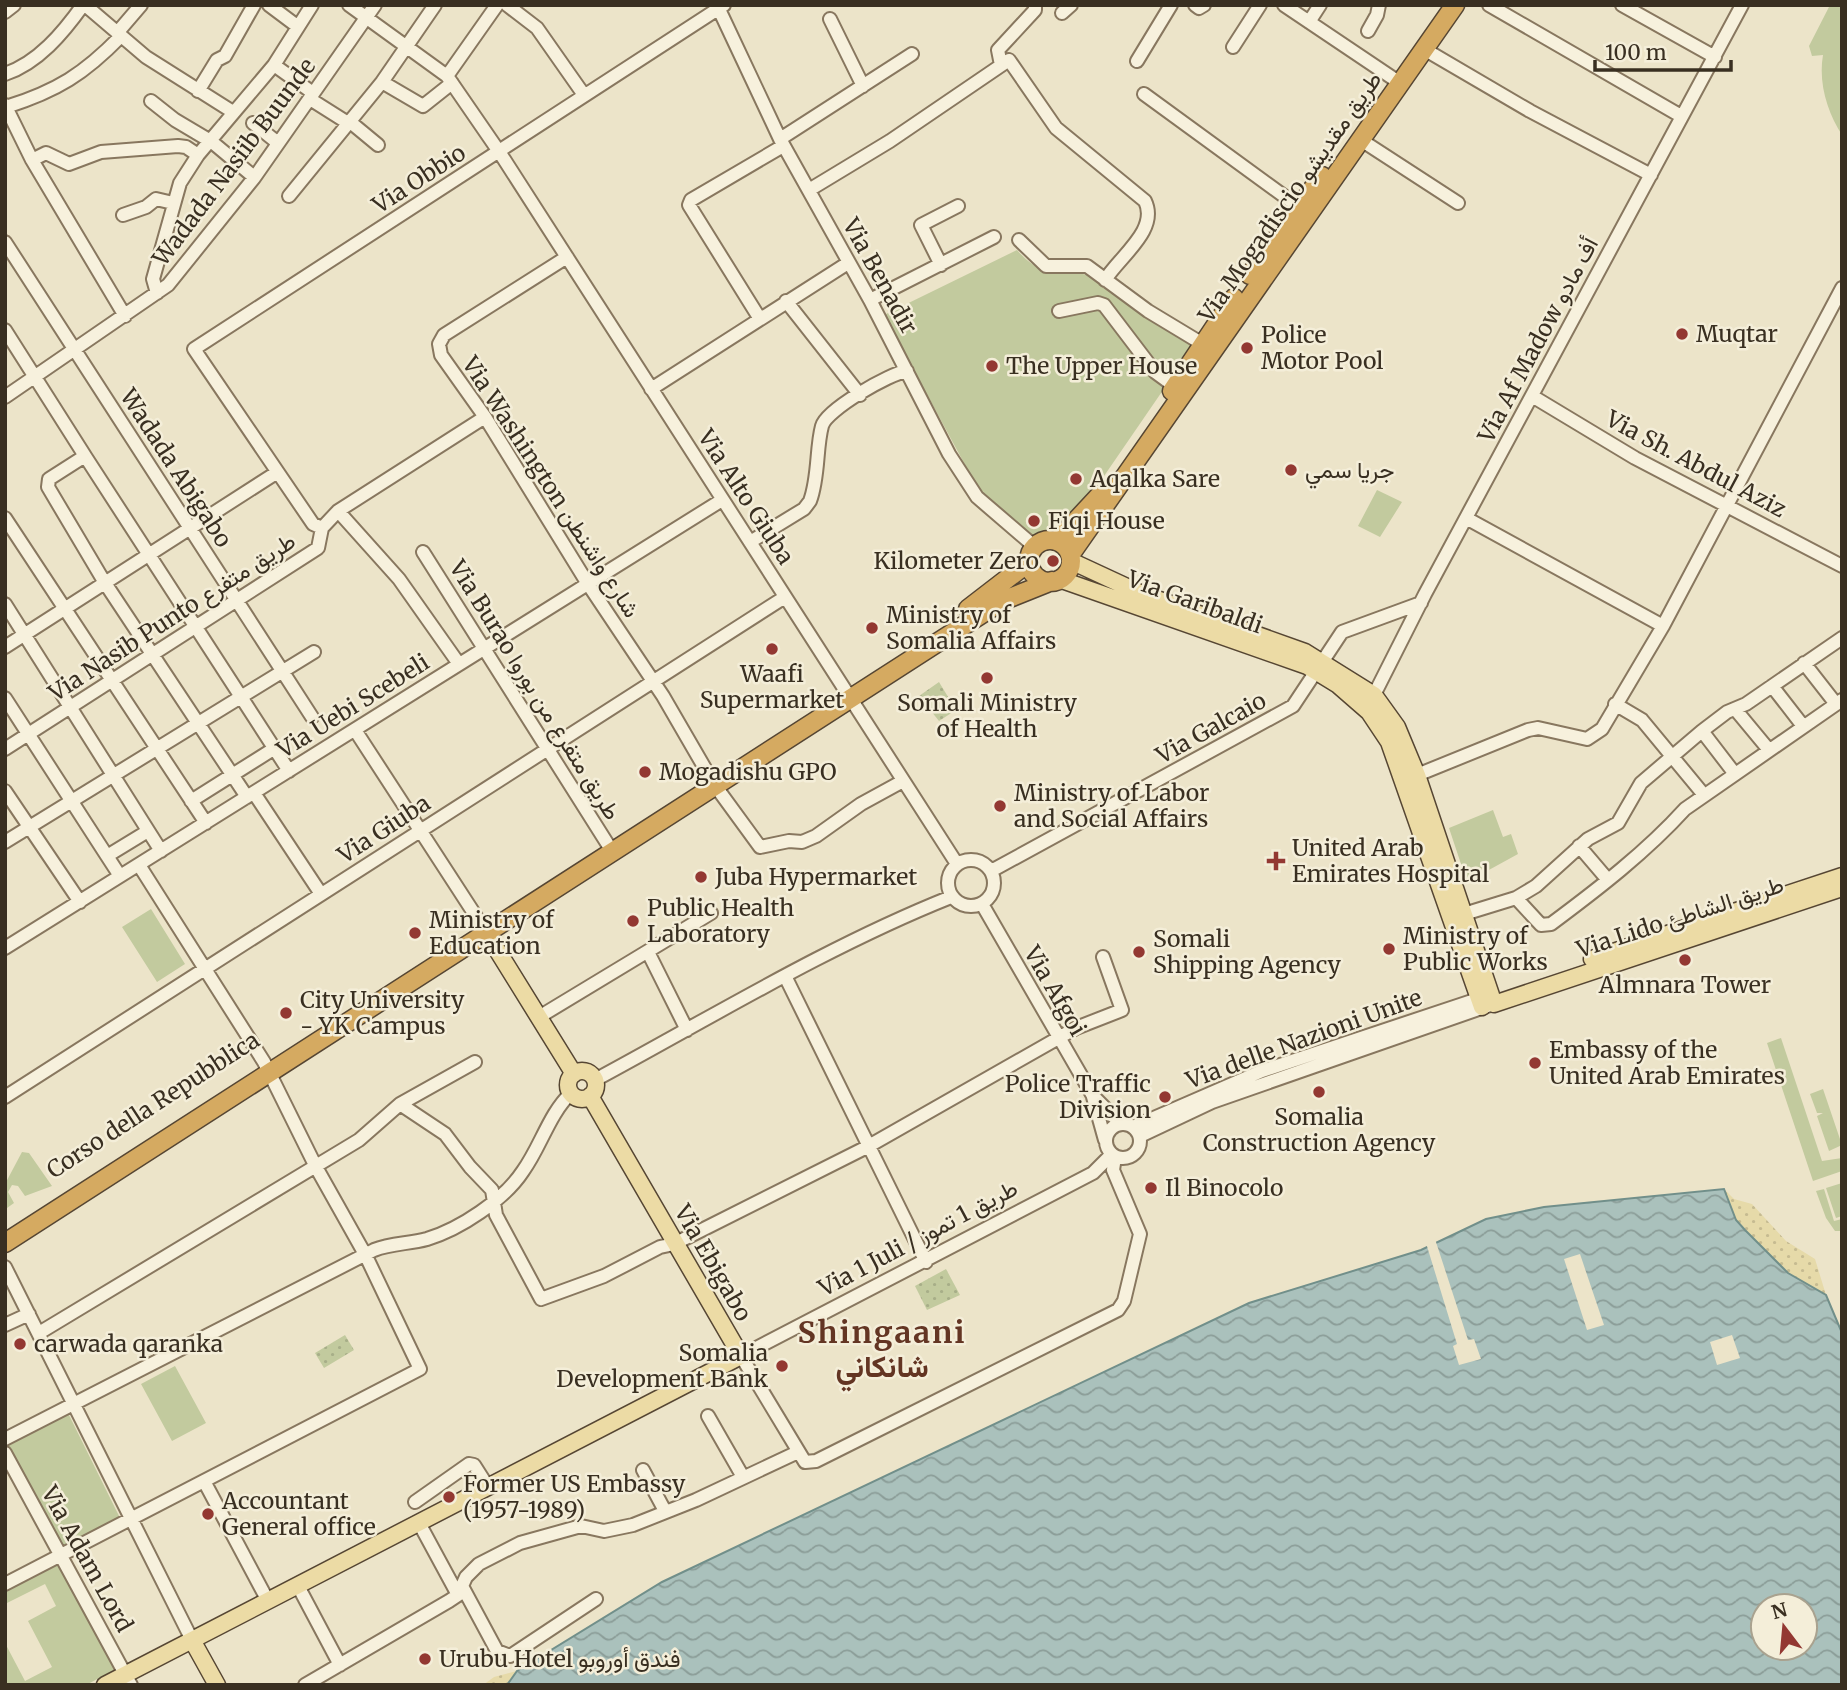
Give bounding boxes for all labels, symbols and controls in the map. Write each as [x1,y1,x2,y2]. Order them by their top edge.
scale bar [1595,28,1731,72]
text: 100 m [1605,39,1667,66]
street label: Wadada Nasiib Buunde [145,52,321,272]
street label: Via Mogadiscio طريق مقديشو [1191,65,1388,329]
street label: Via Obbio [366,138,471,220]
street label: Via Benadir [836,212,924,339]
street label: Via Af Madow أف مادو [1471,232,1604,448]
place label: Muqtar [1696,319,1778,348]
place label: Police Motor Pool [1261,320,1383,375]
marker: Muqtar [1674,326,1690,342]
marker: Police Motor Pool [1239,340,1255,356]
street label: Via Washington شارع واشنطن [454,350,647,624]
place label: The Upper House [1006,351,1197,380]
marker: The Upper House [984,358,1000,374]
street label: Wadada Abigabo [114,382,239,553]
street label: Via Sh. Abdul Aziz [1600,403,1791,523]
street label: Via Alto Giuba [691,423,801,570]
place label: جريا سمي [1305,455,1395,489]
marker: جريا سمي [1283,462,1299,478]
place label: Aqalka Sare [1089,464,1220,493]
marker: Aqalka Sare [1068,471,1084,487]
place label: Fiqi House [1048,506,1165,535]
marker: Fiqi House [1026,513,1042,529]
street label: Via Nasib Punto طريق متفرع [42,526,302,710]
place label: Kilometer Zero [873,546,1039,575]
marker: Kilometer Zero [1045,553,1061,569]
street label: Via Burao طريق متفرع من بوروا [441,554,627,826]
street label: Via Garibaldi [1123,563,1267,639]
place label: Ministry of Somalia Affairs [886,600,1056,655]
marker: Ministry of Somalia Affairs [864,620,880,636]
marker: Waafi Supermarket [764,641,780,657]
street label: Via Uebi Scebeli [270,647,434,765]
place label: Waafi Supermarket [700,659,844,714]
marker: Somali Ministry of Health [979,670,995,686]
street label: Via Galcaio [1150,685,1271,770]
place label: Somali Ministry of Health [897,688,1078,743]
place label: Mogadishu GPO [659,757,837,786]
marker: Mogadishu GPO [637,764,653,780]
place label: Ministry of Labor and Social Affairs [1014,778,1209,833]
street label: Via Giuba [331,788,435,870]
marker: Ministry of Labor and Social Affairs [992,798,1008,814]
place label: United Arab Emirates Hospital [1292,833,1489,888]
marker: United Arab Emirates Hospital [1266,851,1286,871]
place label: Juba Hypermarket [714,862,917,891]
marker: Juba Hypermarket [693,869,709,885]
street label: Via Lido طريق الشاطئ [1572,869,1787,965]
place label: Public Health Laboratory [647,893,794,948]
place label: Ministry of Education [429,905,555,960]
marker: Public Health Laboratory [625,913,641,929]
place label: Ministry of Public Works [1403,921,1548,976]
place label: Somali Shipping Agency [1153,924,1341,979]
marker: Ministry of Education [407,925,423,941]
street label: Via Afgoi [1018,940,1093,1041]
marker: Ministry of Public Works [1381,941,1397,957]
marker: Somali Shipping Agency [1131,944,1147,960]
marker: Almnara Tower [1677,952,1693,968]
place label: Almnara Tower [1598,970,1771,999]
street label: Via delle Nazioni Unite [1181,982,1426,1095]
place label: City University - YK Campus [300,985,465,1040]
marker: City University - YK Campus [278,1005,294,1021]
street label: Corso della Repubblica [41,1025,265,1184]
place label: Embassy of the United Arab Emirates [1549,1035,1785,1090]
marker: Embassy of the United Arab Emirates [1527,1055,1543,1071]
place label: Police Traffic Division [1005,1069,1151,1124]
marker: Somalia Construction Agency [1311,1084,1327,1100]
marker: Police Traffic Division [1157,1089,1173,1105]
place label: Somalia Construction Agency [1203,1102,1436,1157]
street label: Via 1 Juli / طريق 1 تموز [812,1173,1023,1304]
place label: Il Binocolo [1165,1173,1283,1202]
marker: Il Binocolo [1143,1180,1159,1196]
street label: Via Ebigabo [668,1198,758,1326]
district label: Shingaani شانكاني [797,1313,967,1392]
place label: carwada qaranka [34,1329,223,1358]
marker: carwada qaranka [12,1336,28,1352]
place label: Somalia Development Bank [556,1338,768,1393]
marker: Somalia Development Bank [774,1358,790,1374]
place label: Former US Embassy (1957-1989) [463,1469,686,1524]
street label: Via Adam Lord [35,1480,140,1637]
place label: Accountant General office [221,1486,376,1541]
marker: Former US Embassy (1957-1989) [441,1489,457,1505]
marker: Accountant General office [200,1506,216,1522]
north arrow [1749,1592,1819,1662]
text: N [1769,1597,1790,1624]
place label: Urubu Hotel فندق أوروبو [439,1644,680,1674]
marker: Urubu Hotel فندق أوروبو [417,1651,433,1667]

